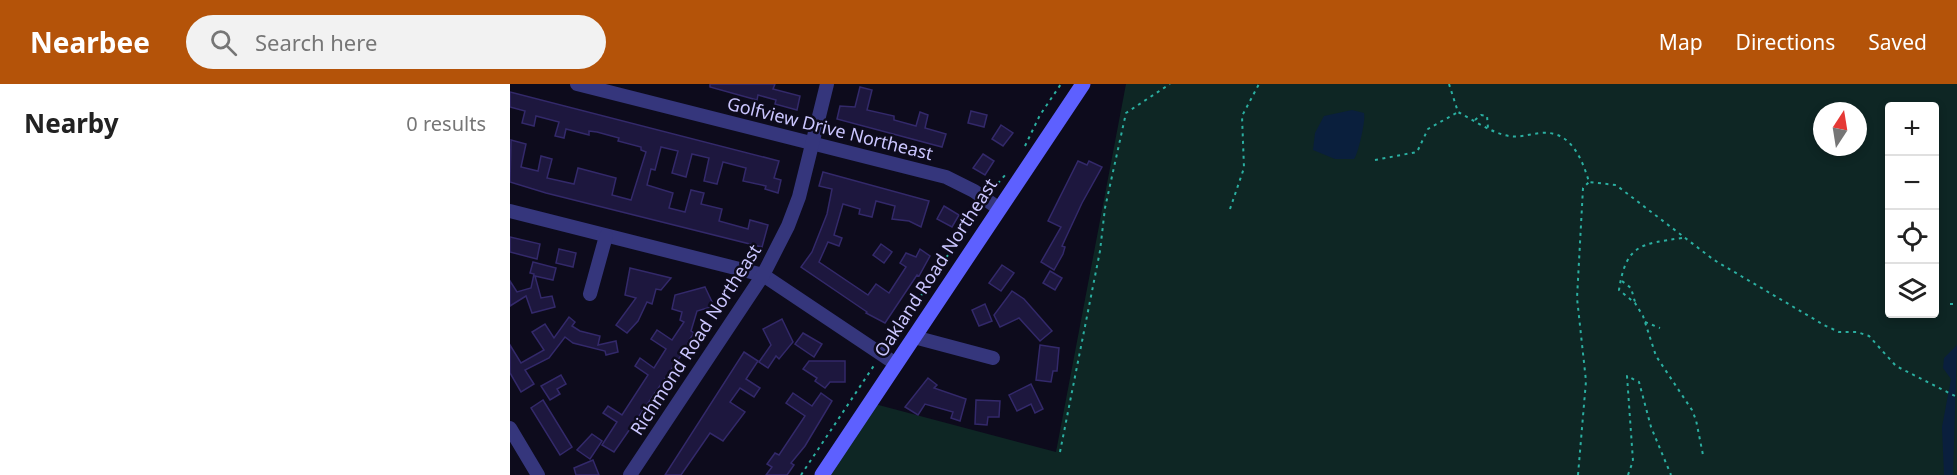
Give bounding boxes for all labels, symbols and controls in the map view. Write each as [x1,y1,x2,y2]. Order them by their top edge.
search box [186,15,606,69]
text: Nearbee [30,23,150,61]
icon: search [207,26,240,59]
text: Search here [255,27,377,57]
text: Map [1659,28,1703,56]
text: Directions [1736,28,1835,56]
text: Saved [1868,28,1927,56]
street label: Golfview Drive Northeast [725,91,936,165]
north arrow [1813,102,1867,156]
map controls [1885,102,1939,318]
button: + [1885,102,1939,156]
text: Nearby [24,105,119,141]
text: 0 results [406,110,486,137]
button: − [1885,156,1939,210]
street label: Oakland Road Northeast [868,173,1002,361]
button: locate [1885,210,1939,264]
street label: Richmond Road Northeast [624,239,766,440]
button: layers [1885,264,1939,318]

